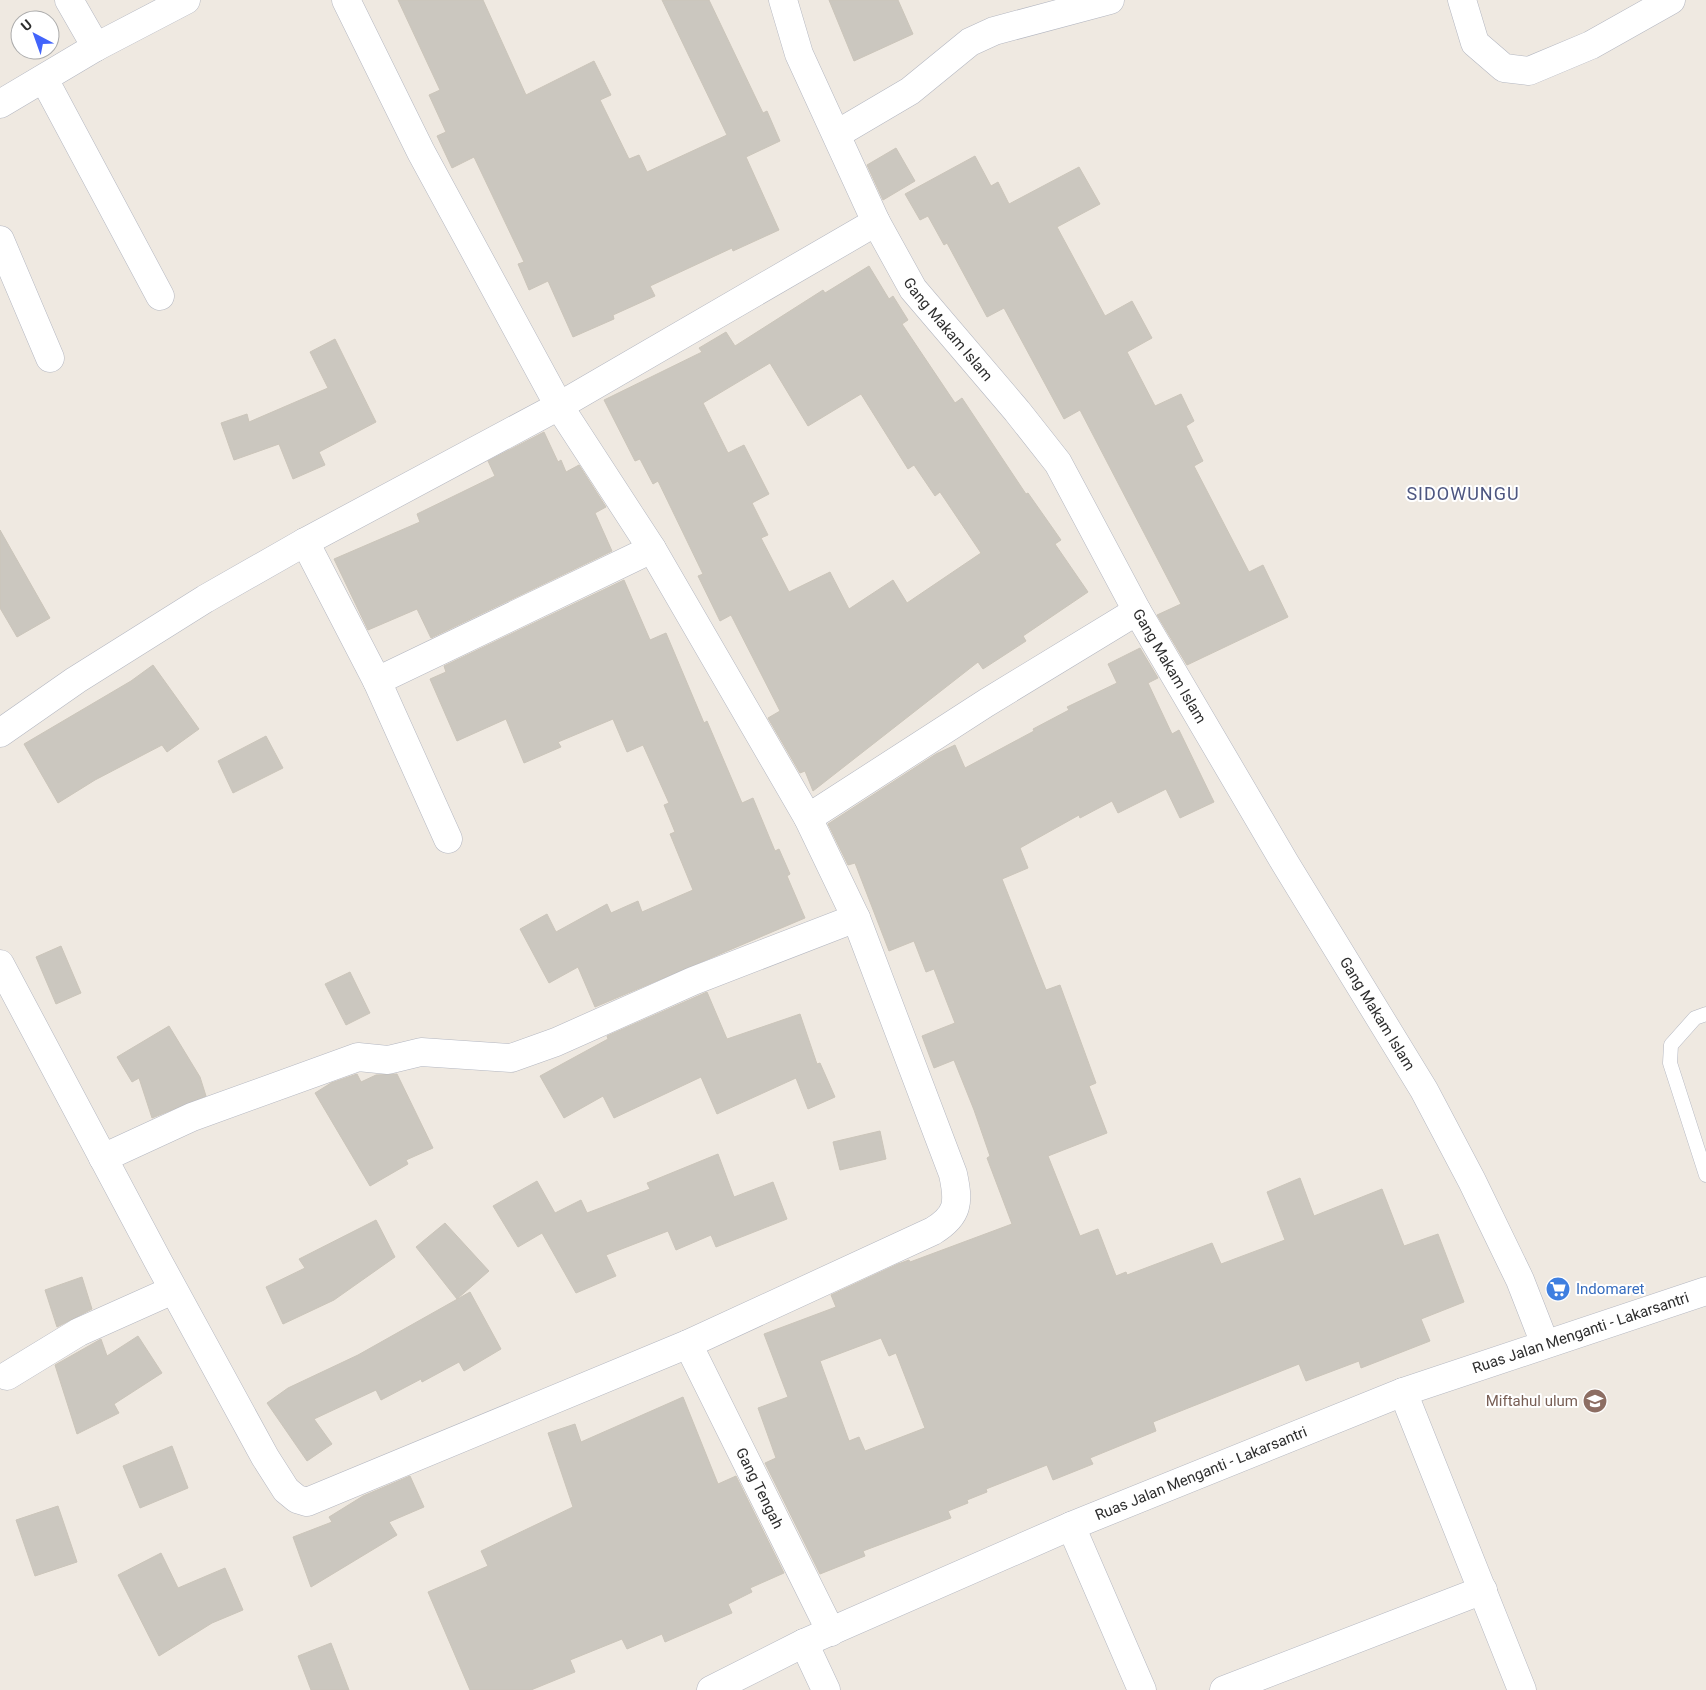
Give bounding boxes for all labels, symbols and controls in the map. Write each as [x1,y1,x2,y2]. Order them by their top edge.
north arrow [10,10,60,60]
text: U [18,16,35,34]
street label: Gang Makam Islam [900,275,997,385]
district label: SIDOWUNGU [1406,483,1520,504]
street label: Gang Makam Islam [1129,606,1210,727]
street label: Gang Makam Islam [1336,954,1419,1074]
supermarket icon: Indomaret [1545,1276,1571,1302]
place label: Indomaret [1576,1280,1645,1298]
street label: Ruas Jalan Menganti - Lakarsantri [1470,1288,1691,1377]
school or university icon: Miftahul ulum [1582,1388,1608,1414]
place label: Miftahul ulum [1486,1392,1578,1410]
street label: Ruas Jalan Menganti - Lakarsantri [1092,1423,1310,1524]
street label: Gang Tengah [732,1445,787,1532]

